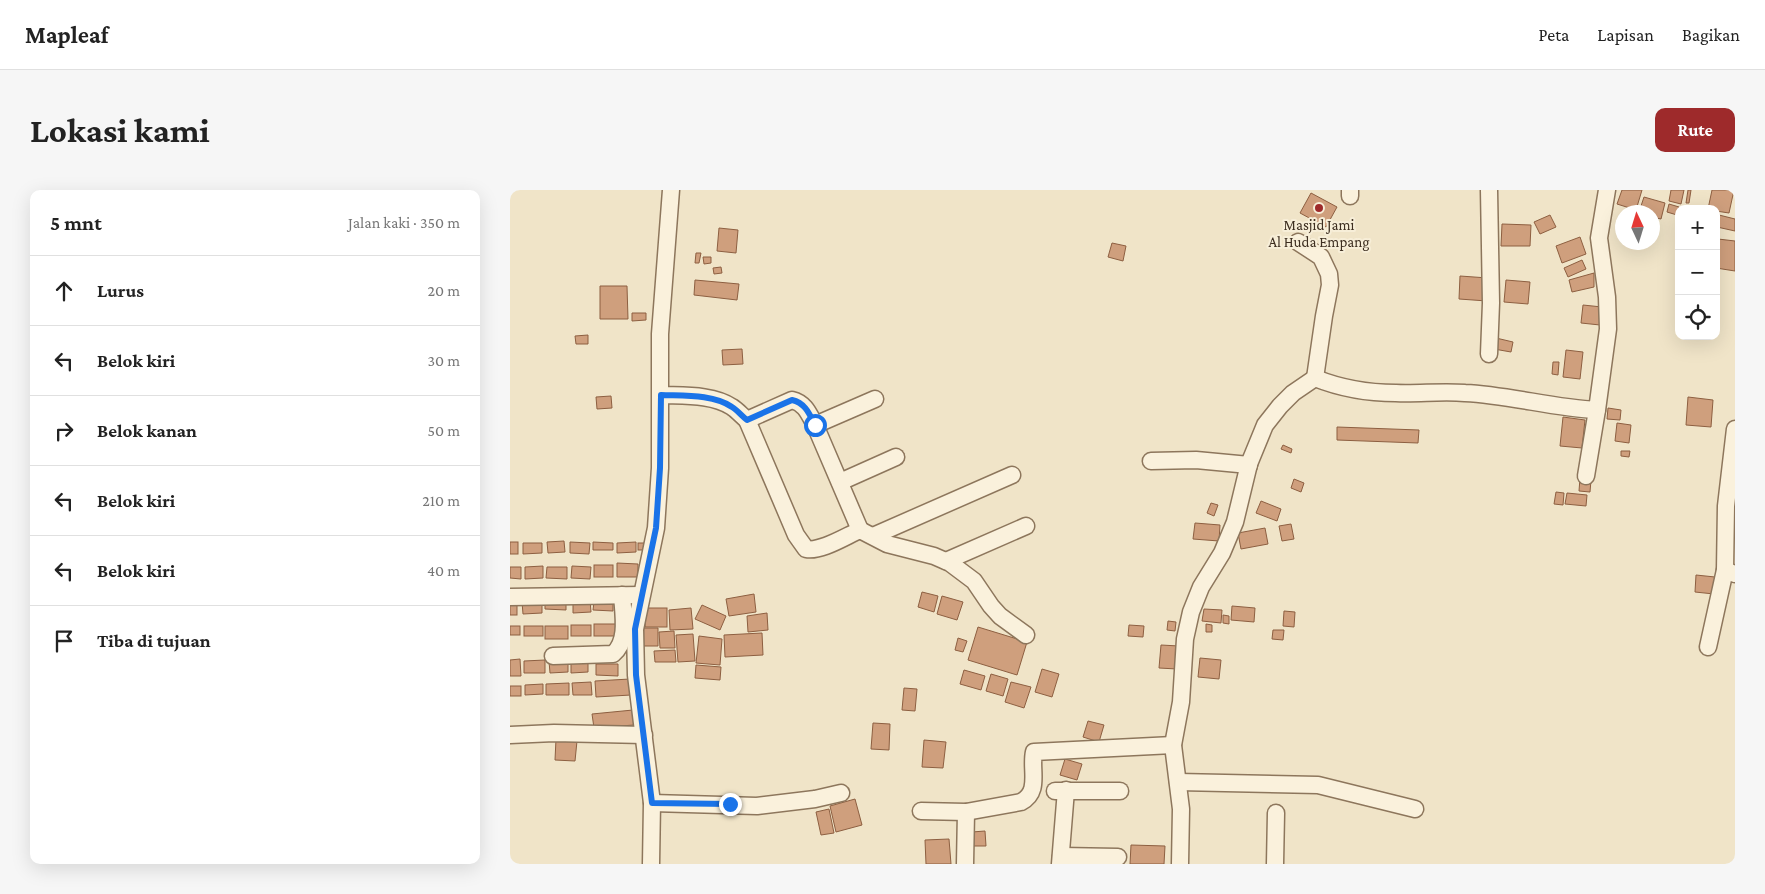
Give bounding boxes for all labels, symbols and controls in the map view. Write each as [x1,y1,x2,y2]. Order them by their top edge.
text: Mapleaf [25,21,108,48]
text: Peta [1539,25,1569,45]
text: Lapisan [1597,25,1654,45]
text: Bagikan [1682,25,1740,45]
button: Rute [1655,108,1735,152]
text: Lokasi kami [30,111,210,150]
marker: Masjid Jami Al Huda Empang [1313,202,1325,214]
north arrow [1615,205,1660,250]
map controls [1675,205,1720,340]
button: + [1675,205,1720,250]
text: 5 mnt [50,211,102,235]
text: Jalan kaki · 350 m [348,214,460,231]
place label: Masjid Jami Al Huda Empang [1268,217,1370,251]
button: − [1675,250,1720,295]
icon: ahead [50,277,78,305]
text: Lurus [97,280,144,301]
text: 20 m [427,282,460,299]
button: locate [1675,295,1720,340]
icon: left [50,347,78,375]
text: Belok kiri [97,350,175,371]
text: 30 m [428,352,460,369]
route start [804,414,827,437]
icon: right [50,417,78,445]
text: Belok kanan [97,420,197,441]
text: 50 m [428,422,460,439]
icon: left [50,487,78,515]
text: Belok kiri [97,490,175,511]
text: 210 m [422,492,460,509]
icon: left [50,557,78,585]
text: Belok kiri [97,560,175,581]
text: 40 m [427,562,460,579]
icon: arrive [50,627,78,655]
text: Tiba di tujuan [97,630,211,651]
route end [719,793,742,816]

